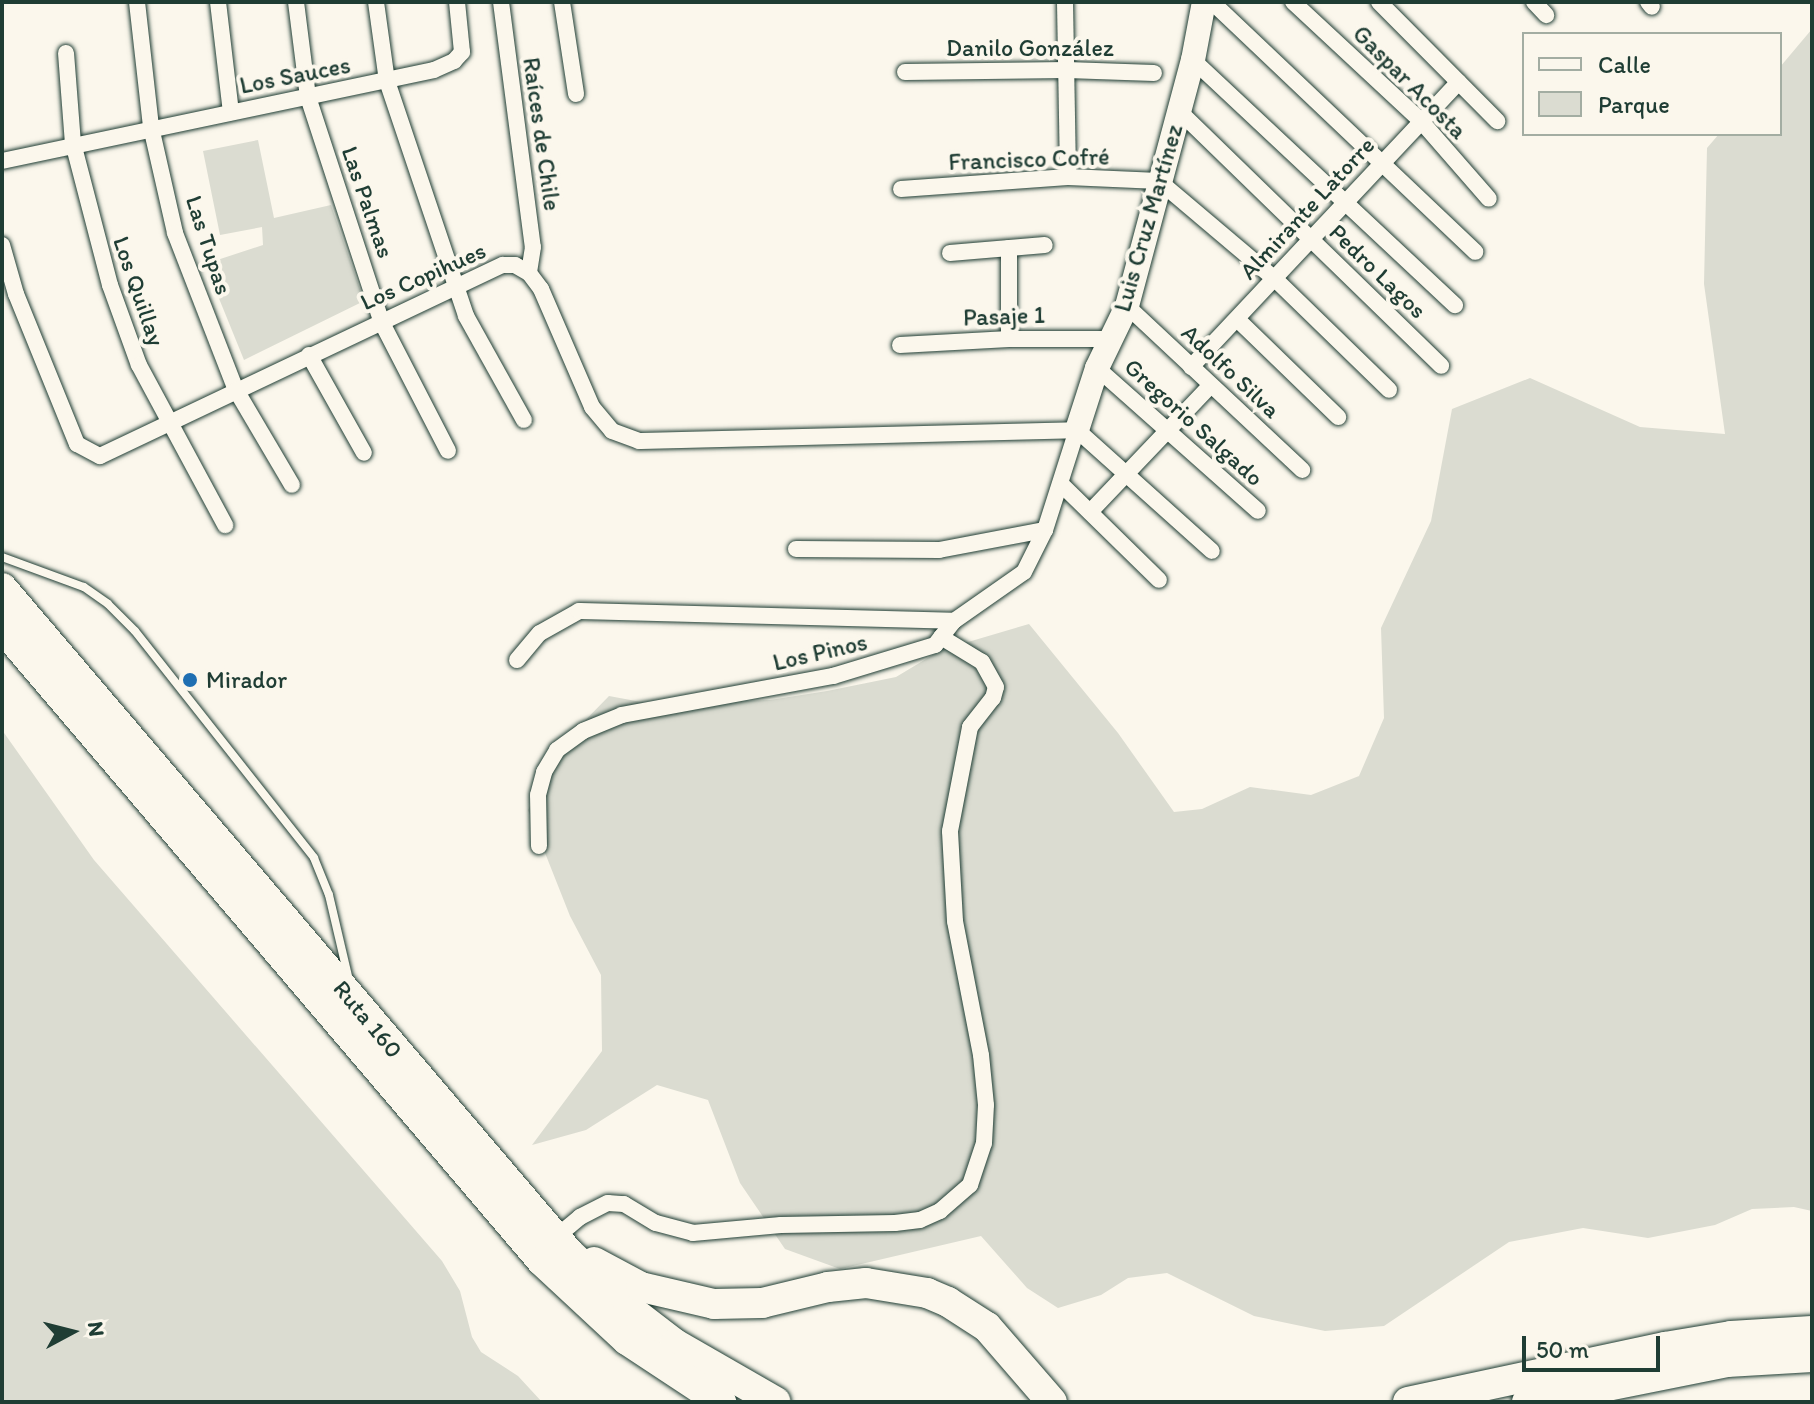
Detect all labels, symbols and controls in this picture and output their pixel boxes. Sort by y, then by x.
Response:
street label: Gaspar Acosta [1347,19,1473,145]
legend [1522,32,1782,136]
street label: Danilo González [946,34,1114,62]
street label: Los Sauces [237,50,353,100]
text: Calle [1598,50,1651,79]
street label: Raíces de Chile [517,55,567,213]
text: Parque [1598,90,1670,119]
street label: Luis Cruz Martínez [1107,121,1189,315]
street label: Almirante Latorre [1234,131,1380,285]
street label: Francisco Cofré [948,142,1110,176]
street label: Las Palmas [336,143,400,261]
street label: Las Tupas [180,193,238,297]
street label: Pedro Lagos [1323,218,1433,324]
street label: Los Quillay [107,232,171,350]
street label: Los Copihues [356,235,490,317]
street label: Pasaje 1 [963,300,1045,332]
street label: Adolfo Silva [1176,318,1286,424]
street label: Gregorio Salgado [1118,352,1270,492]
street label: Los Pinos [770,627,870,677]
place label: Mirador [206,666,287,694]
marker: Mirador [181,671,199,689]
street label: Ruta 160 [327,974,409,1064]
north arrow [32,1292,112,1372]
text: N [82,1320,111,1338]
scale bar [1526,1320,1664,1370]
text: 50 m [1536,1335,1589,1364]

